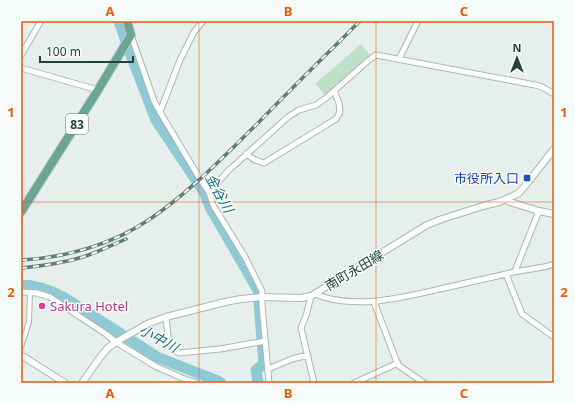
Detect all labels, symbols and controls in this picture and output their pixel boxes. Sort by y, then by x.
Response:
text: A [106,2,115,20]
text: B [284,2,292,20]
text: C [460,2,468,20]
scale bar [40,38,133,64]
north arrow [497,38,537,78]
text: N [513,40,521,55]
text: 100 m [46,43,81,60]
text: 1 [7,103,15,121]
text: 1 [560,103,568,121]
road number: 83 [66,114,88,134]
place label: 市役所入口 [454,169,519,187]
water label: 金谷川 [202,170,239,218]
marker: 市役所入口 [522,173,532,183]
street label: 南町永田線 [322,246,386,294]
text: 2 [7,283,15,301]
text: 2 [560,283,568,301]
place label: Sakura Hotel [50,297,128,315]
marker: Sakura Hotel [37,301,47,311]
water label: 小中川 [136,320,184,357]
text: A [106,384,115,402]
text: B [284,384,292,402]
text: C [460,384,468,402]

